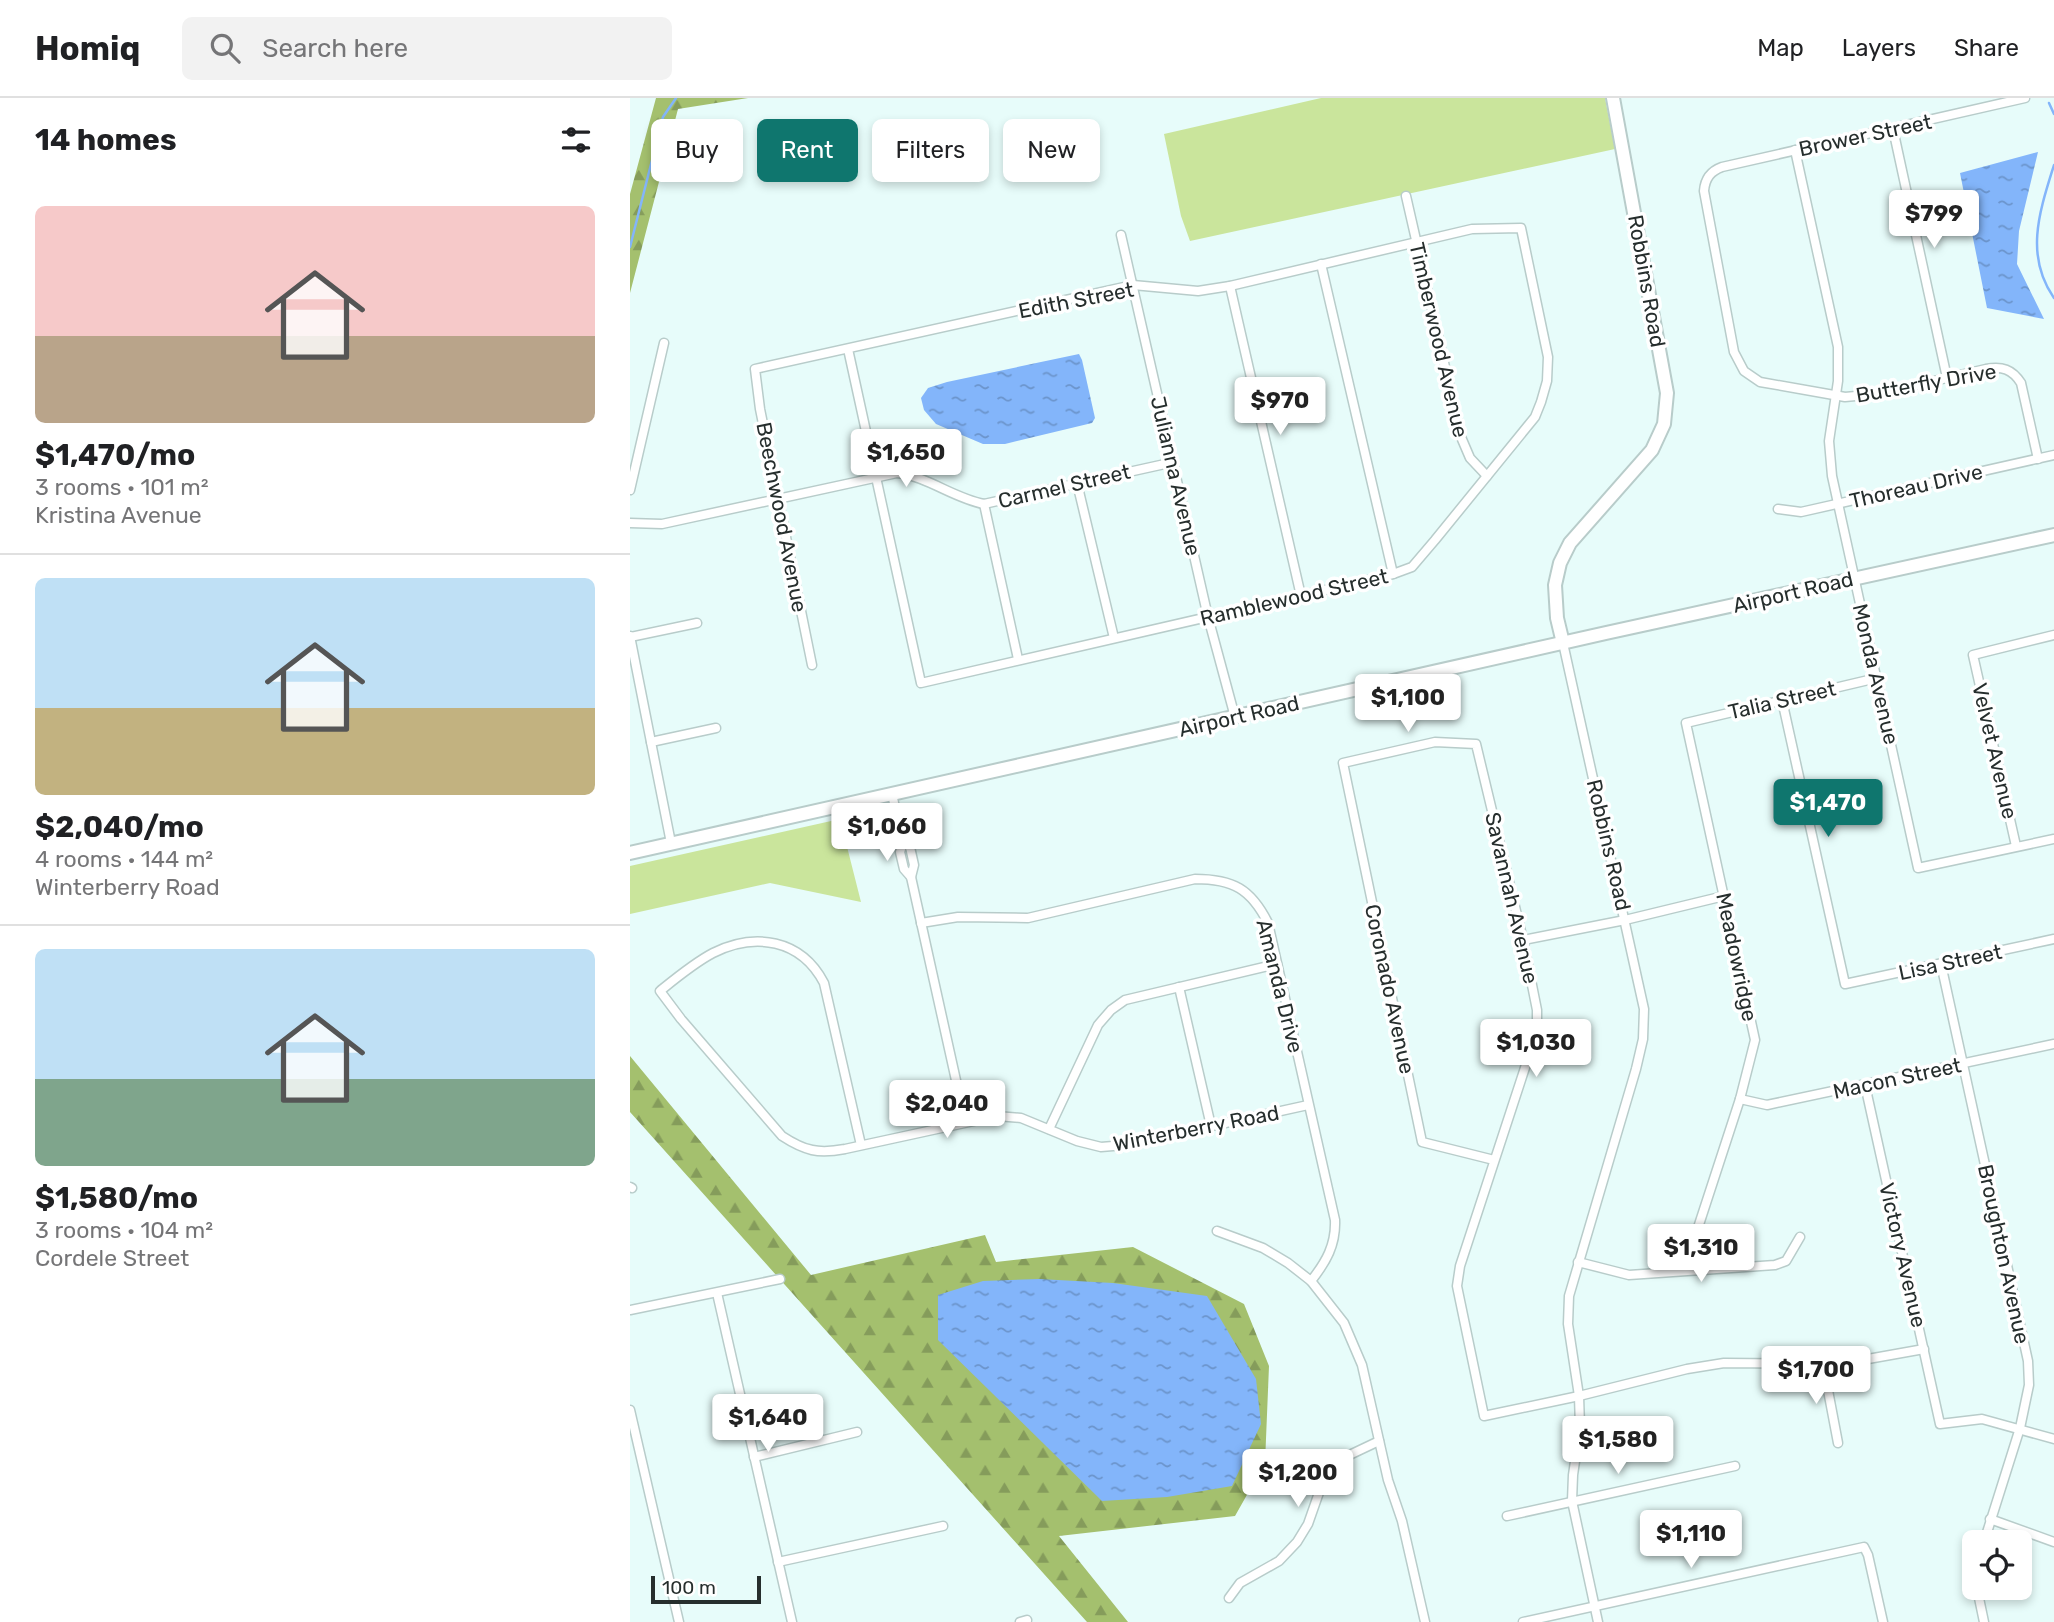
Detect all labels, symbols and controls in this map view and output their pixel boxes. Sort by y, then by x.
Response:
search box [182,17,672,80]
text: Homiq [35,29,140,68]
icon: search [206,29,244,67]
text: Search here [262,33,408,64]
text: Map [1757,34,1804,62]
text: Layers [1842,34,1916,62]
text: Share [1954,34,2019,62]
street label: Brower Street [1796,109,1934,161]
chip: Buy [651,119,743,182]
chip: Rent [757,119,858,182]
chip: Filters [872,119,989,182]
chip: New [1003,119,1100,182]
icon: filters [557,121,595,159]
text: 14 homes [35,122,177,158]
pin: $799 [1893,190,1975,250]
text: $799 [1905,199,1963,227]
street label: Robbins Road [1623,213,1671,349]
street label: Timberwood Avenue [1404,240,1474,440]
icon: home [252,252,378,378]
street label: Edith Street [1016,277,1136,323]
street label: Butterfly Drive [1854,358,1998,408]
pin: $970 [1239,378,1321,437]
text: $970 [1251,386,1309,414]
street label: Julianna Avenue [1146,394,1206,558]
street label: Beechwood Avenue [751,420,813,614]
pin: $1,650 [849,430,963,489]
text: $1,470/mo [35,437,195,473]
text: $1,650 [867,438,945,466]
street label: Carmel Street [995,459,1133,513]
street label: Thoreau Drive [1847,459,1985,513]
text: 3 rooms · 101 m² [35,473,209,501]
text: Kristina Avenue [35,501,202,529]
street label: Ramblewood Street [1198,563,1390,631]
street label: Airport Road [1730,566,1856,618]
street label: Monda Avenue [1848,601,1904,747]
icon: home [252,624,378,750]
pin: $1,100 [1351,674,1465,734]
street label: Talia Street [1726,676,1838,724]
street label: Velvet Avenue [1967,681,2023,821]
text: $1,100 [1371,683,1445,711]
street label: Airport Road [1176,690,1302,742]
street label: Robbins Road [1582,777,1636,913]
pin: $1,470 [1771,780,1885,839]
text: $1,470 [1790,788,1867,816]
pin: $1,060 [830,804,944,863]
text: $2,040/mo [35,809,204,845]
street label: Savannah Avenue [1480,810,1544,986]
text: $1,060 [847,812,927,840]
text: 4 rooms · 144 m² [35,845,213,873]
text: Winterberry Road [35,873,220,901]
street label: Meadowridge [1711,890,1763,1024]
street label: Coronado Avenue [1360,902,1420,1076]
street label: Amanda Drive [1251,917,1309,1055]
street label: Lisa Street [1896,939,2004,985]
icon: home [252,995,378,1121]
pin: $1,030 [1479,1020,1593,1079]
text: $1,030 [1496,1028,1576,1056]
street label: Macon Street [1831,1052,1963,1104]
pin: $2,040 [890,1080,1004,1140]
text: $2,040 [905,1089,989,1117]
street label: Winterberry Road [1111,1100,1281,1156]
street label: Broughton Avenue [1973,1162,2035,1346]
text: $1,580/mo [35,1180,198,1216]
street label: Victory Avenue [1874,1180,1932,1330]
text: 3 rooms · 104 m² [35,1216,213,1244]
pin: $1,310 [1644,1224,1758,1284]
text: $1,310 [1663,1233,1739,1261]
text: Cordele Street [35,1244,189,1272]
pin: $1,700 [1759,1346,1873,1406]
text: $1,700 [1778,1355,1854,1383]
pin: $1,640 [711,1394,825,1454]
text: $1,640 [728,1403,808,1431]
pin: $1,580 [1561,1416,1675,1476]
text: $1,580 [1578,1425,1658,1453]
pin: $1,200 [1241,1450,1355,1509]
text: $1,200 [1258,1458,1338,1486]
pin: $1,110 [1634,1510,1748,1570]
text: $1,110 [1656,1519,1726,1547]
map controls [1962,1530,2032,1600]
button: locate [1962,1530,2032,1600]
scale bar [651,1573,761,1605]
text: 100 m [662,1576,716,1599]

